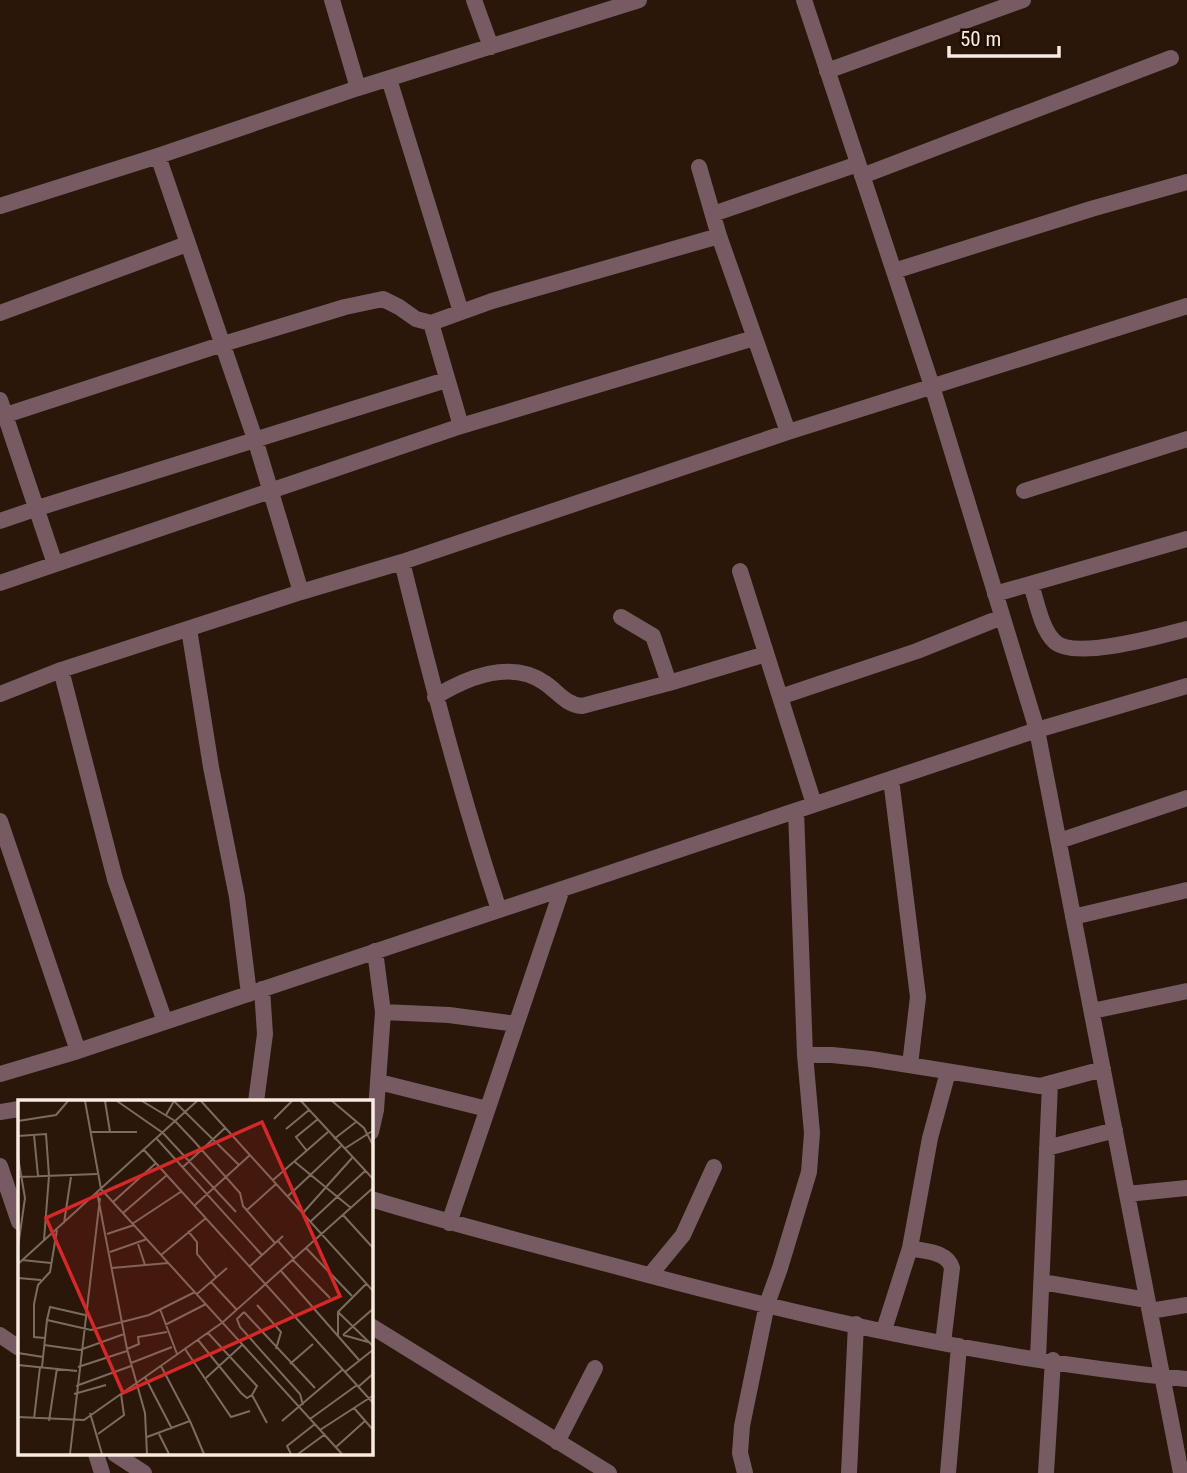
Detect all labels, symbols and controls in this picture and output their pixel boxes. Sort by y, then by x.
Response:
scale bar [949,14,1059,58]
text: 50 m [960,27,1001,51]
inset map [18,1100,373,1456]

